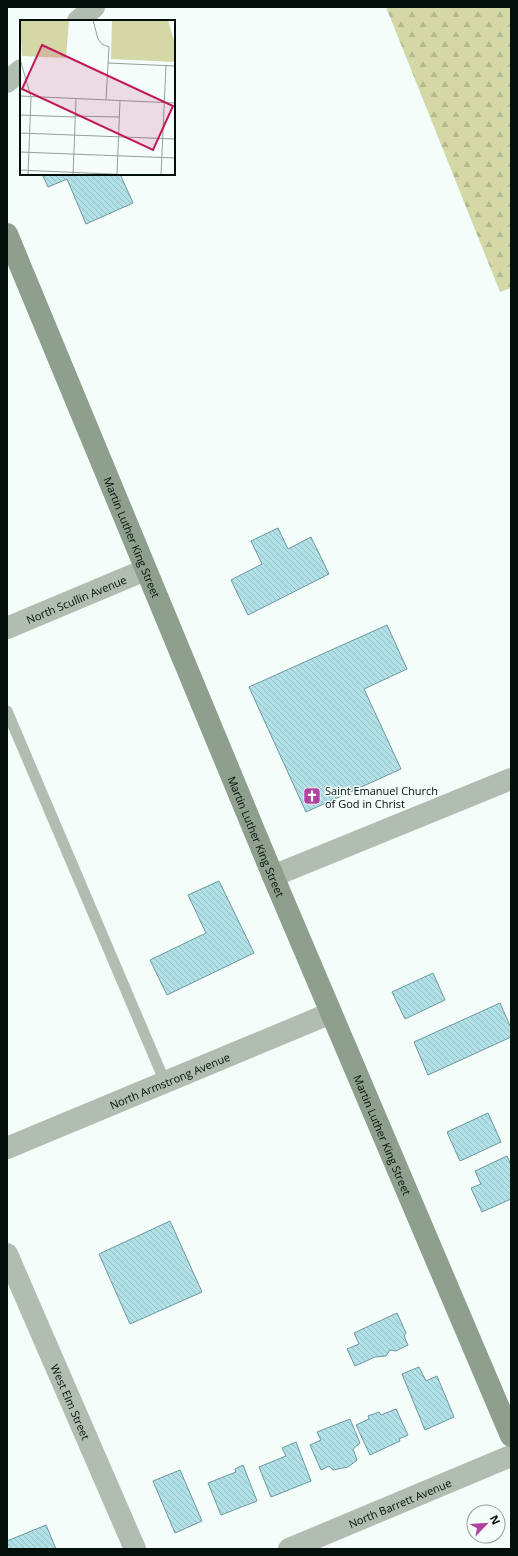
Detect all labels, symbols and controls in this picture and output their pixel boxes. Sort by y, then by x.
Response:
inset map [20,20,175,175]
street label: Martin Luther King Street [101,474,164,600]
street label: North Scullin Avenue [24,571,129,627]
street label: Martin Luther King Street [225,774,288,899]
place label: Saint Emanuel Church of God in Christ [325,783,438,811]
church icon: Saint Emanuel Church of God in Christ [302,786,322,806]
street label: North Armstrong Avenue [107,1049,232,1112]
street label: Martin Luther King Street [351,1072,415,1197]
street label: West Elm Street [48,1362,94,1442]
street label: North Barrett Avenue [346,1474,454,1531]
north arrow [466,1504,506,1544]
text: N [487,1512,504,1527]

